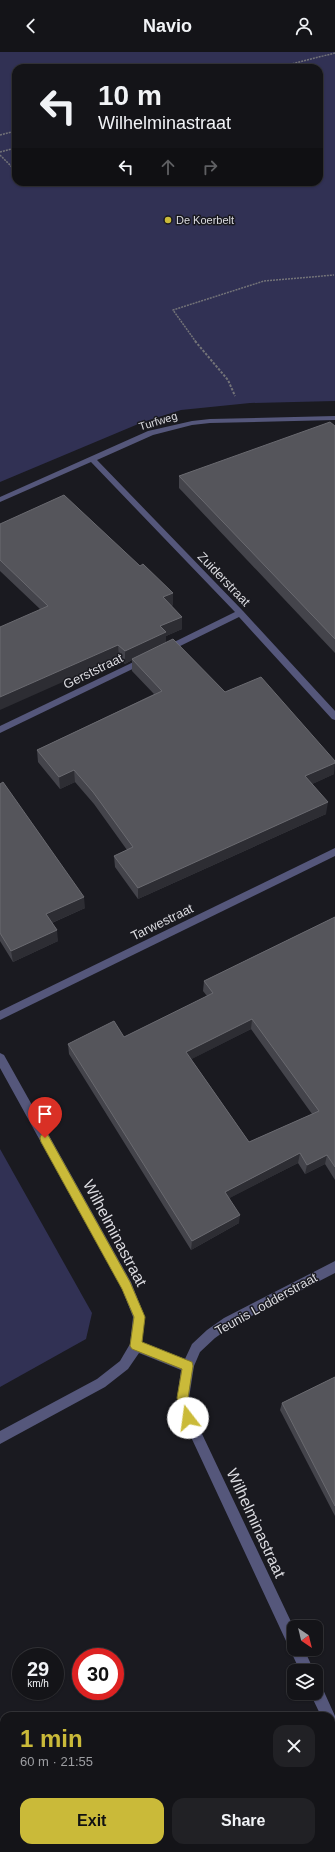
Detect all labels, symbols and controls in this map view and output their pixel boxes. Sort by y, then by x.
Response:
icon: back [20,15,42,37]
icon: person [293,15,315,37]
text: Navio [143,16,192,36]
icon: left [32,80,84,132]
text: 10 m [98,80,162,111]
text: Wilhelminastraat [98,113,231,133]
icon: left [115,156,137,178]
icon: ahead [157,156,179,178]
icon: right [199,156,221,178]
place label: De Koerbelt [176,214,234,226]
marker: De Koerbelt [163,215,173,225]
street label: Turfweg [137,410,179,432]
street label: Zuiderstraat [195,549,254,609]
street label: Gerststraat [61,650,126,692]
street label: Tarwestraat [129,900,196,943]
pin [28,1097,62,1138]
icon: arrive [34,1103,56,1125]
street label: Wilhelminastraat [80,1177,151,1290]
street label: Teunis Lodderstraat [212,1270,320,1338]
position arrow [167,1397,209,1439]
street label: Wilhelminastraat [223,1466,289,1581]
north arrow [287,1620,323,1656]
map controls [287,1620,323,1700]
speed limit sign: 30 [72,1648,124,1700]
text: 29 [27,1658,49,1680]
button: layers [287,1664,323,1700]
text: km/h [27,1678,49,1689]
text: 1 min [20,1725,83,1752]
button: close [273,1725,315,1767]
text: 60 m · 21:55 [20,1754,93,1769]
button: Exit [20,1798,164,1844]
button: Share [172,1798,315,1844]

